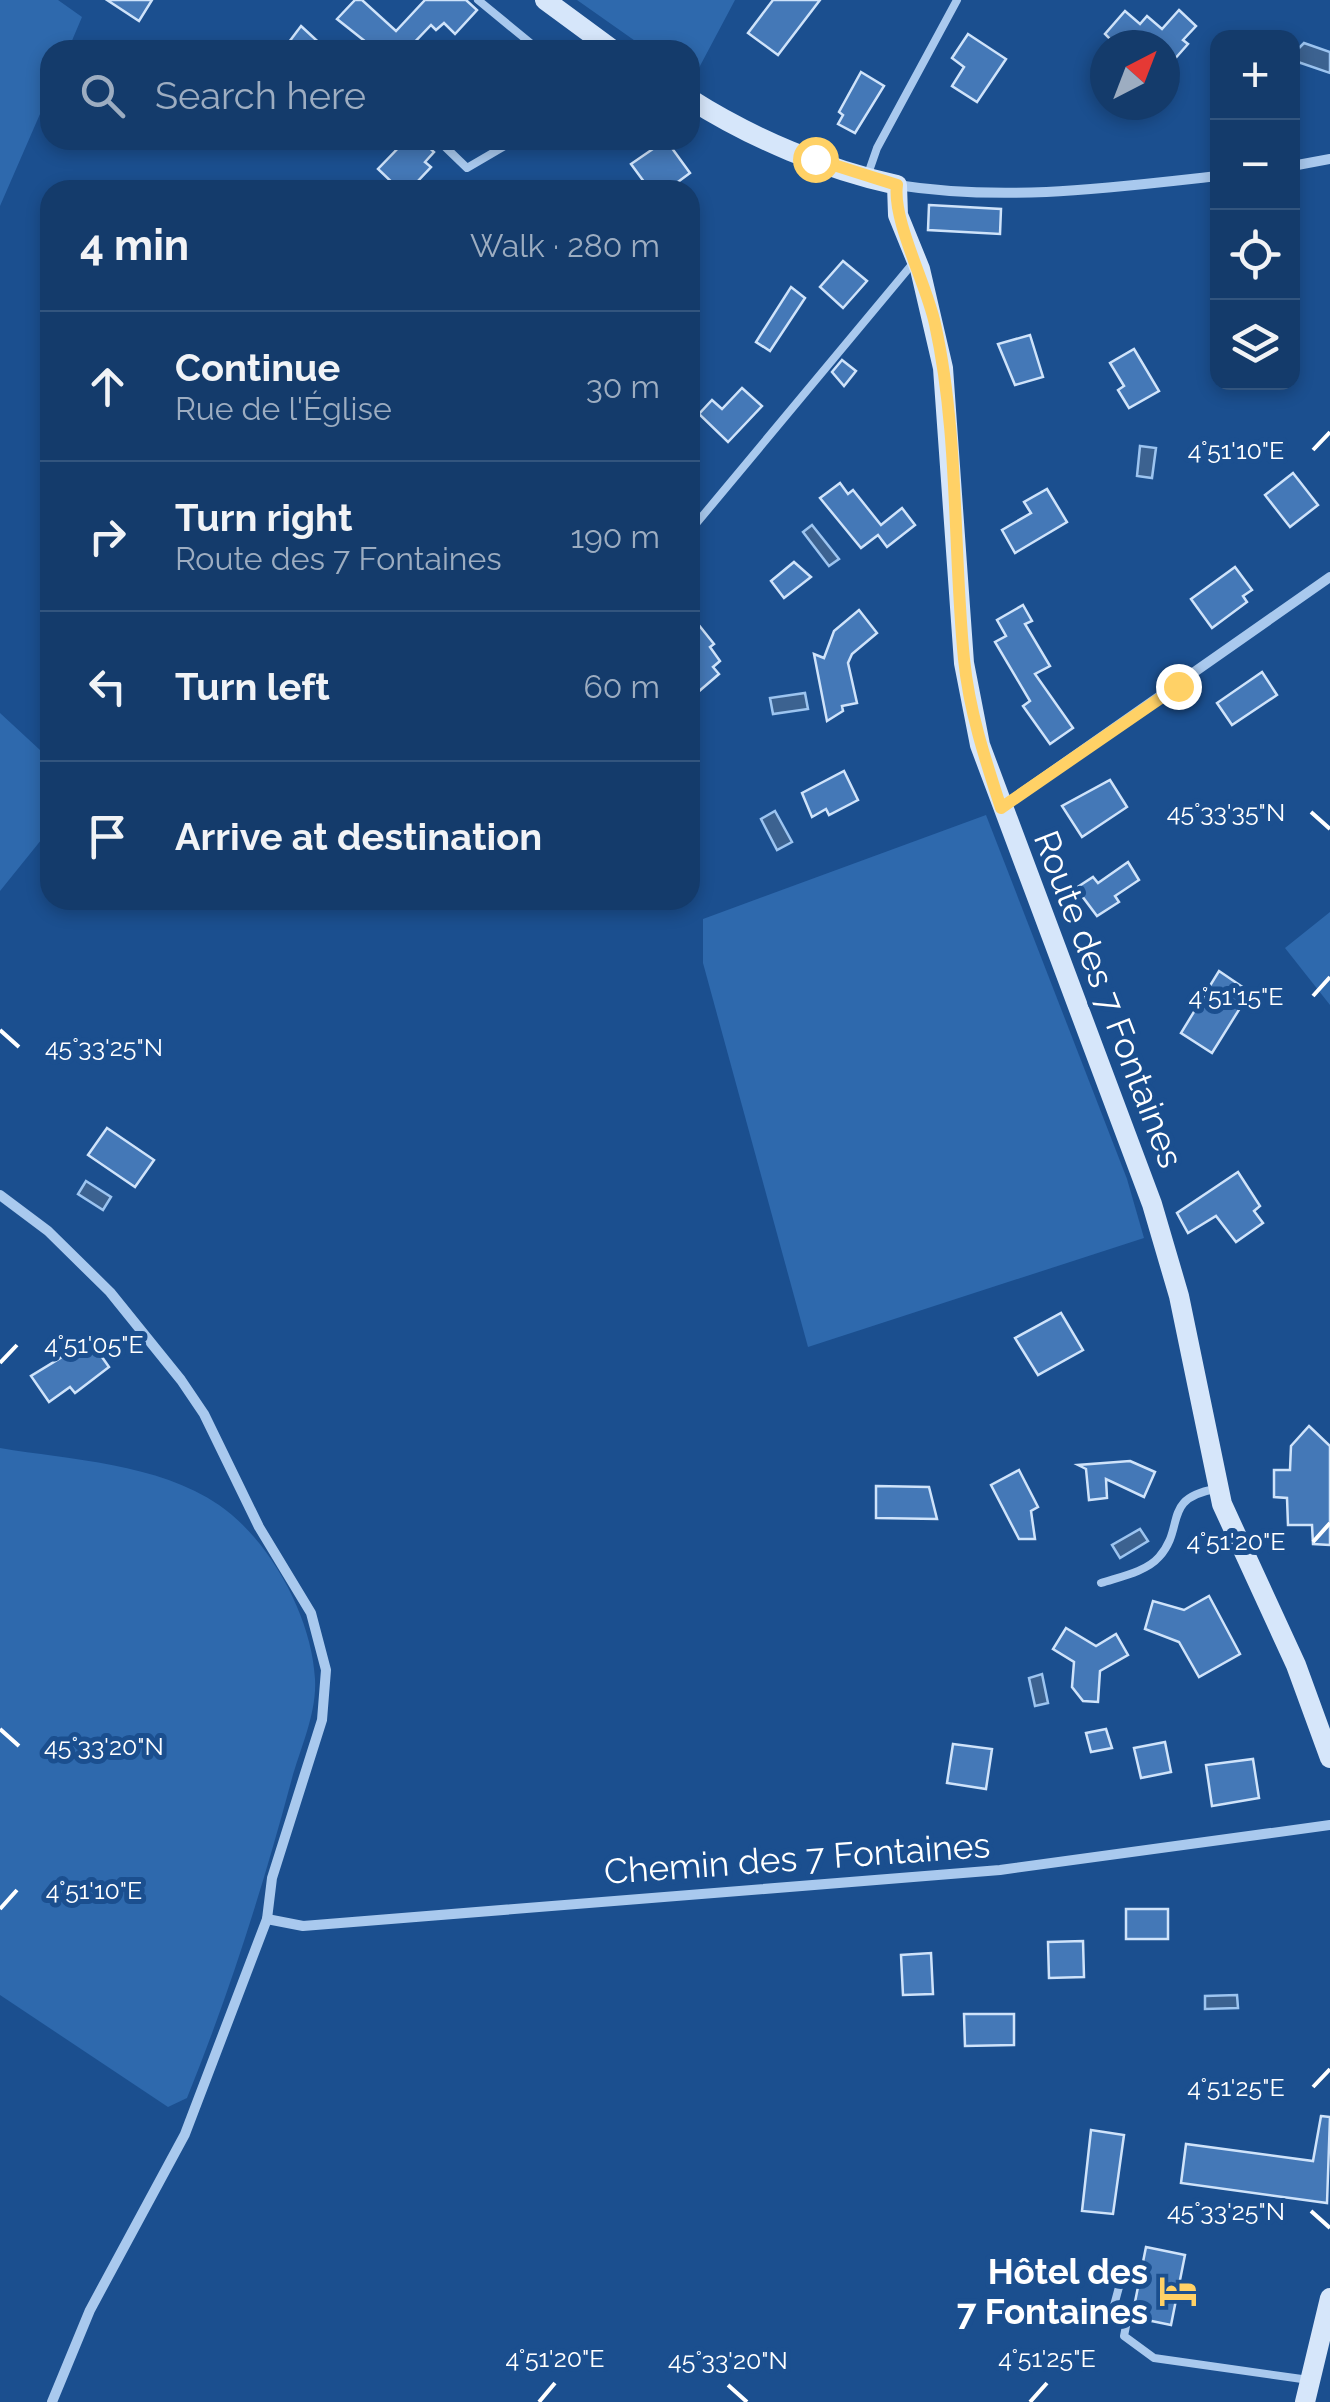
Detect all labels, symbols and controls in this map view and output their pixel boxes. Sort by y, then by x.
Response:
north arrow [1090,30,1180,120]
map controls [1210,30,1300,390]
button: + [1210,30,1300,120]
search box [40,40,700,150]
icon: search [75,68,130,123]
text: Search here [155,73,366,118]
button: − [1210,120,1300,210]
route start [793,137,839,183]
button: locate [1210,210,1300,300]
text: 4 min [80,221,189,270]
text: Walk · 280 m [470,227,660,264]
button: layers [1210,300,1300,390]
text: Continue [175,345,340,390]
icon: ahead [80,359,135,414]
text: 30 m [586,368,660,405]
text: Rue de l'Église [175,390,392,427]
text: 4°51'10"E [1188,435,1284,465]
text: Turn right [175,495,352,540]
icon: right [80,509,135,564]
text: 190 m [570,518,660,555]
text: Route des 7 Fontaines [175,540,502,577]
icon: left [80,659,135,714]
text: Turn left [175,664,330,709]
route end [1156,664,1202,710]
text: 60 m [584,668,660,705]
text: 45°33'35"N [1167,797,1285,827]
icon: arrive [80,809,135,864]
text: Arrive at destination [175,814,542,859]
street label: Route des 7 Fontaines [1026,825,1192,1173]
text: 4°51'15"E [1188,981,1284,1011]
text: 45°33'25"N [45,1032,163,1062]
text: 4°51'05"E [44,1329,144,1359]
text: 4°51'20"E [1186,1526,1286,1556]
text: 45°33'20"N [44,1731,164,1761]
street label: Chemin des 7 Fontaines [603,1824,991,1892]
text: 4°51'10"E [46,1875,142,1905]
text: 4°51'25"E [1187,2072,1285,2102]
text: 45°33'25"N [1167,2196,1285,2226]
place label: Hôtel des 7 Fontaines [957,2251,1148,2332]
hotel icon: Hôtel des 7 Fontaines [1157,2270,1199,2312]
text: 4°51'20"E [505,2343,605,2373]
text: 4°51'25"E [998,2343,1096,2373]
text: 45°33'20"N [668,2345,788,2375]

